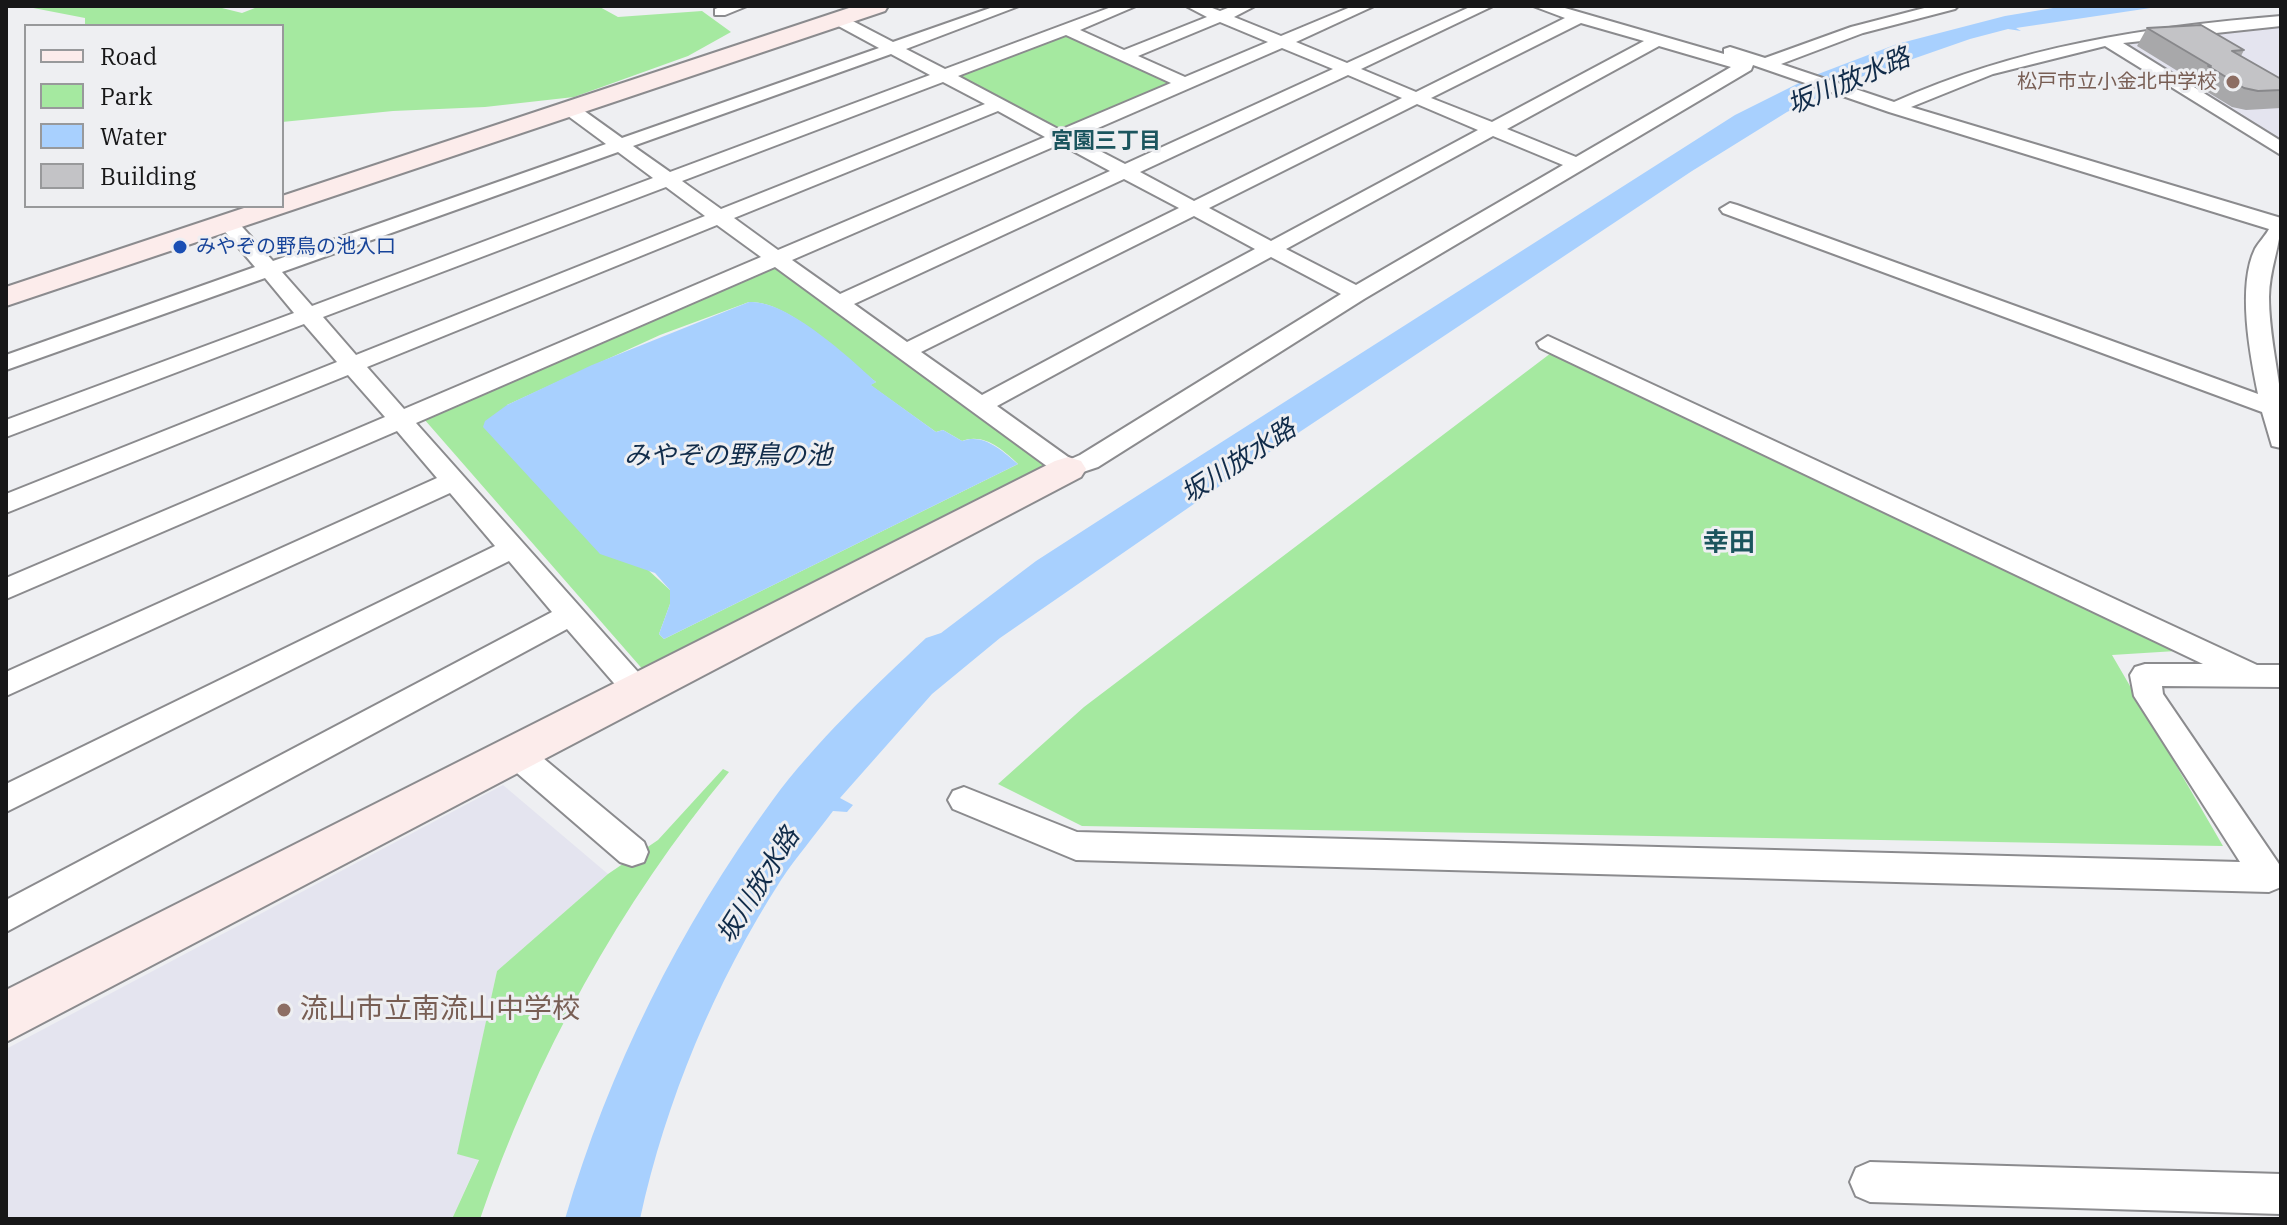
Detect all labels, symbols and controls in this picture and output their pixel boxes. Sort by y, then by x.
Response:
legend [24,24,284,208]
text: Road [100,40,157,72]
water label: 坂川放水路 [1783,42,1915,122]
place label: 松戸市立小金北中学校 [2017,70,2217,94]
marker: 松戸市立小金北中学校 [2224,73,2242,91]
text: Park [100,80,152,112]
text: Water [100,120,167,152]
district label: 宮園三丁目 [1051,129,1161,155]
text: Building [100,160,196,192]
place label: みやぞの野鳥の池入口 [196,235,396,259]
marker: みやぞの野鳥の池入口 [171,238,189,256]
water label: 坂川放水路 [1176,414,1302,510]
water label: みやぞの野鳥の池 [624,440,832,472]
district label: 幸田 [1703,527,1755,559]
water label: 坂川放水路 [711,823,807,949]
place label: 流山市立南流山中学校 [300,993,580,1027]
marker: 流山市立南流山中学校 [275,1001,293,1019]

